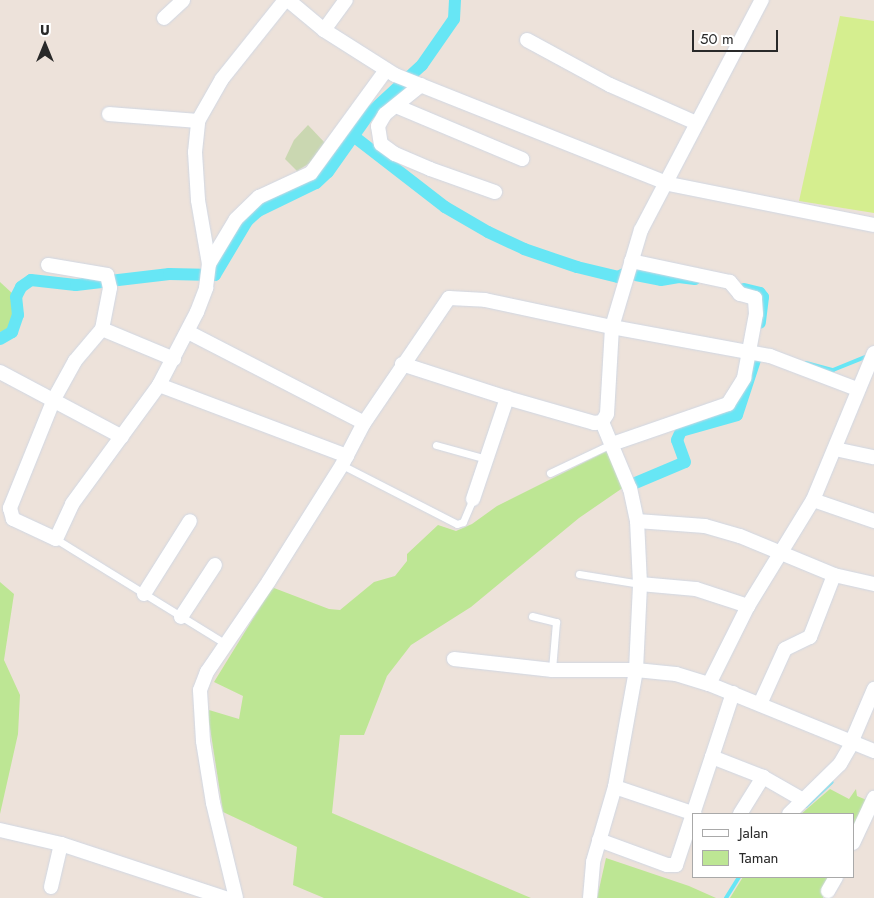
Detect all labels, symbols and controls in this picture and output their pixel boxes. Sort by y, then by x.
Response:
north arrow [20,20,70,70]
text: U [40,20,50,40]
scale bar [694,20,780,52]
text: 50 m [700,28,734,50]
legend [692,813,854,878]
text: Jalan [739,822,768,844]
text: Taman [739,847,778,869]

